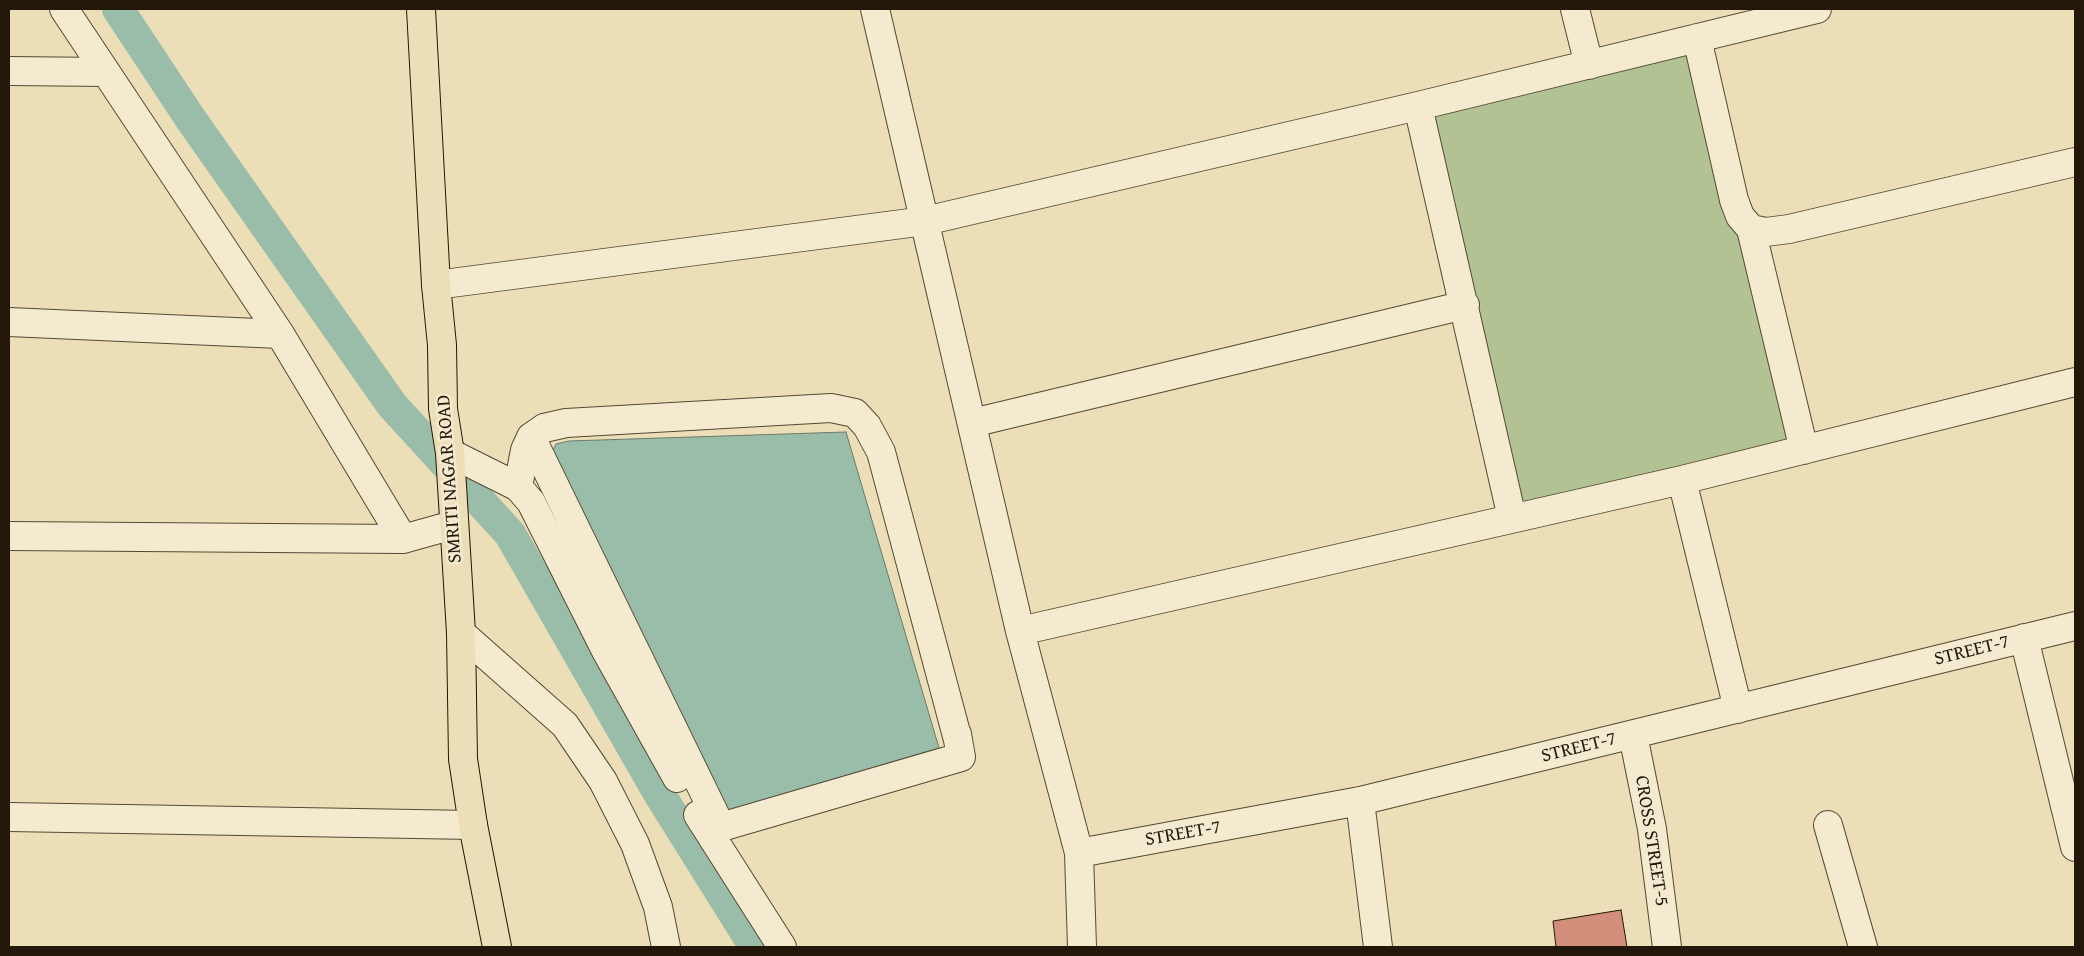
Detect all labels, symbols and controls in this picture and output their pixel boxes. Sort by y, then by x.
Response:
street label: SMRITI NAGAR ROAD [433,394,467,564]
street label: STREET-7 [1932,631,2012,671]
street label: STREET-7 [1539,728,1619,768]
street label: CROSS STREET-5 [1629,774,1673,908]
street label: STREET-7 [1143,816,1223,852]

